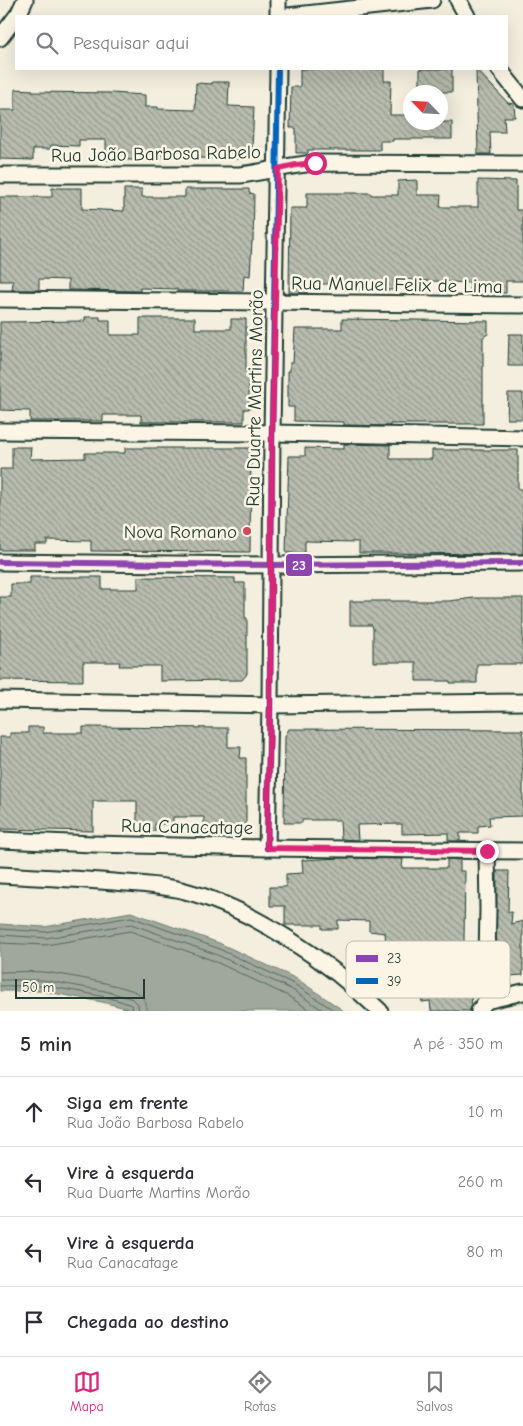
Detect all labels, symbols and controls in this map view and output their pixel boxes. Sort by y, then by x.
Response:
search box [15,15,508,70]
icon: search [33,29,61,57]
text: Pesquisar aqui [73,32,189,54]
north arrow [403,85,448,130]
street label: Rua João Barbosa Rabelo [51,141,261,167]
route start [304,152,327,175]
street label: Rua Manuel Felix de Lima [291,272,503,298]
street label: Rua Duarte Martins Morão [242,289,268,507]
place label: Nova Romano [124,521,237,543]
marker: Nova Romano [241,525,253,537]
line badge: 23 [285,553,313,577]
text: 23 [292,557,306,574]
street label: Rua Canacatage [121,815,253,839]
route end [476,840,499,863]
legend [346,941,510,998]
text: 23 [387,950,401,967]
text: 39 [387,973,402,990]
scale bar [15,976,145,999]
text: 50 m [22,979,54,996]
text: 5 min [20,1032,72,1056]
text: A pé · 350 m [413,1035,503,1053]
text: Siga em frente [67,1092,188,1114]
icon: ahead [20,1098,48,1126]
text: 10 m [468,1103,503,1121]
text: Rua João Barbosa Rabelo [67,1114,244,1132]
text: Vire à esquerda [67,1162,194,1184]
icon: left [20,1168,48,1196]
text: 260 m [458,1173,503,1191]
text: Rua Duarte Martins Morão [67,1184,250,1202]
text: Vire à esquerda [67,1232,194,1254]
icon: left [20,1238,48,1266]
text: 80 m [466,1243,503,1261]
text: Rua Canacatage [67,1254,178,1272]
icon: arrive [20,1308,48,1336]
text: Chegada ao destino [67,1311,229,1333]
tab: Mapa [70,1368,104,1415]
tab: Rotas [244,1368,276,1415]
tab: Salvos [416,1368,453,1415]

